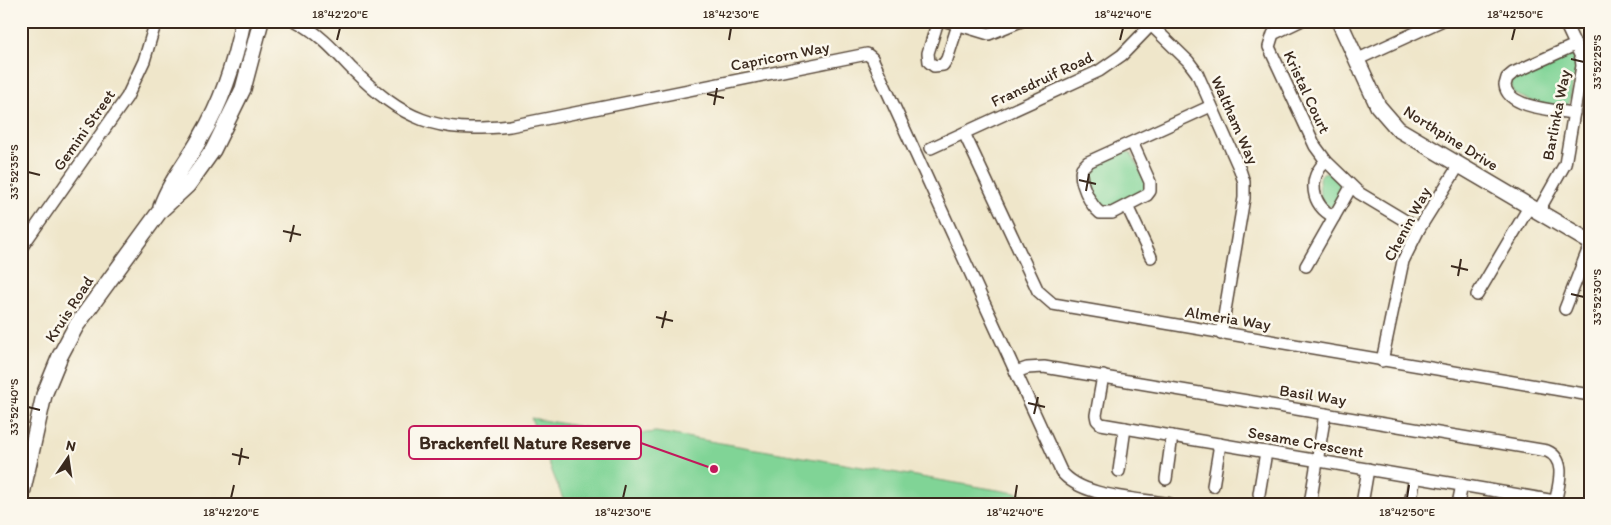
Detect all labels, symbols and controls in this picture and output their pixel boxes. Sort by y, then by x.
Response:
text: 18°42'20"E [312,7,368,21]
text: 18°42'30"E [703,7,760,21]
text: 18°42'40"E [1094,7,1152,21]
text: 18°42'50"E [1487,7,1543,21]
text: 33°52'25"S [1590,34,1604,90]
street label: Capricorn Way [729,37,831,75]
street label: Fransdruif Road [988,47,1096,111]
street label: Kristal Court [1280,48,1334,136]
street label: Barlinka Way [1538,68,1574,162]
street label: Waltham Way [1207,73,1263,168]
street label: Gemini Street [49,86,119,174]
street label: Northpine Drive [1400,101,1502,175]
text: 33°52'35"S [7,144,21,200]
street label: Chenin Way [1380,183,1435,264]
text: 33°52'30"S [1590,268,1604,325]
street label: Kruis Road [41,272,98,346]
street label: Almeria Way [1184,302,1273,334]
text: 33°52'40"S [7,378,21,436]
street label: Basil Way [1278,380,1348,410]
street label: Sesame Crescent [1247,422,1365,462]
callout: Brackenfell Nature Reserve [409,426,641,459]
north arrow [42,432,92,482]
text: Brackenfell Nature Reserve [419,432,631,454]
text: N [64,436,77,455]
text: 18°42'20"E [203,505,259,519]
text: 18°42'30"E [595,505,652,519]
text: 18°42'40"E [986,505,1044,519]
text: 18°42'50"E [1379,505,1435,519]

